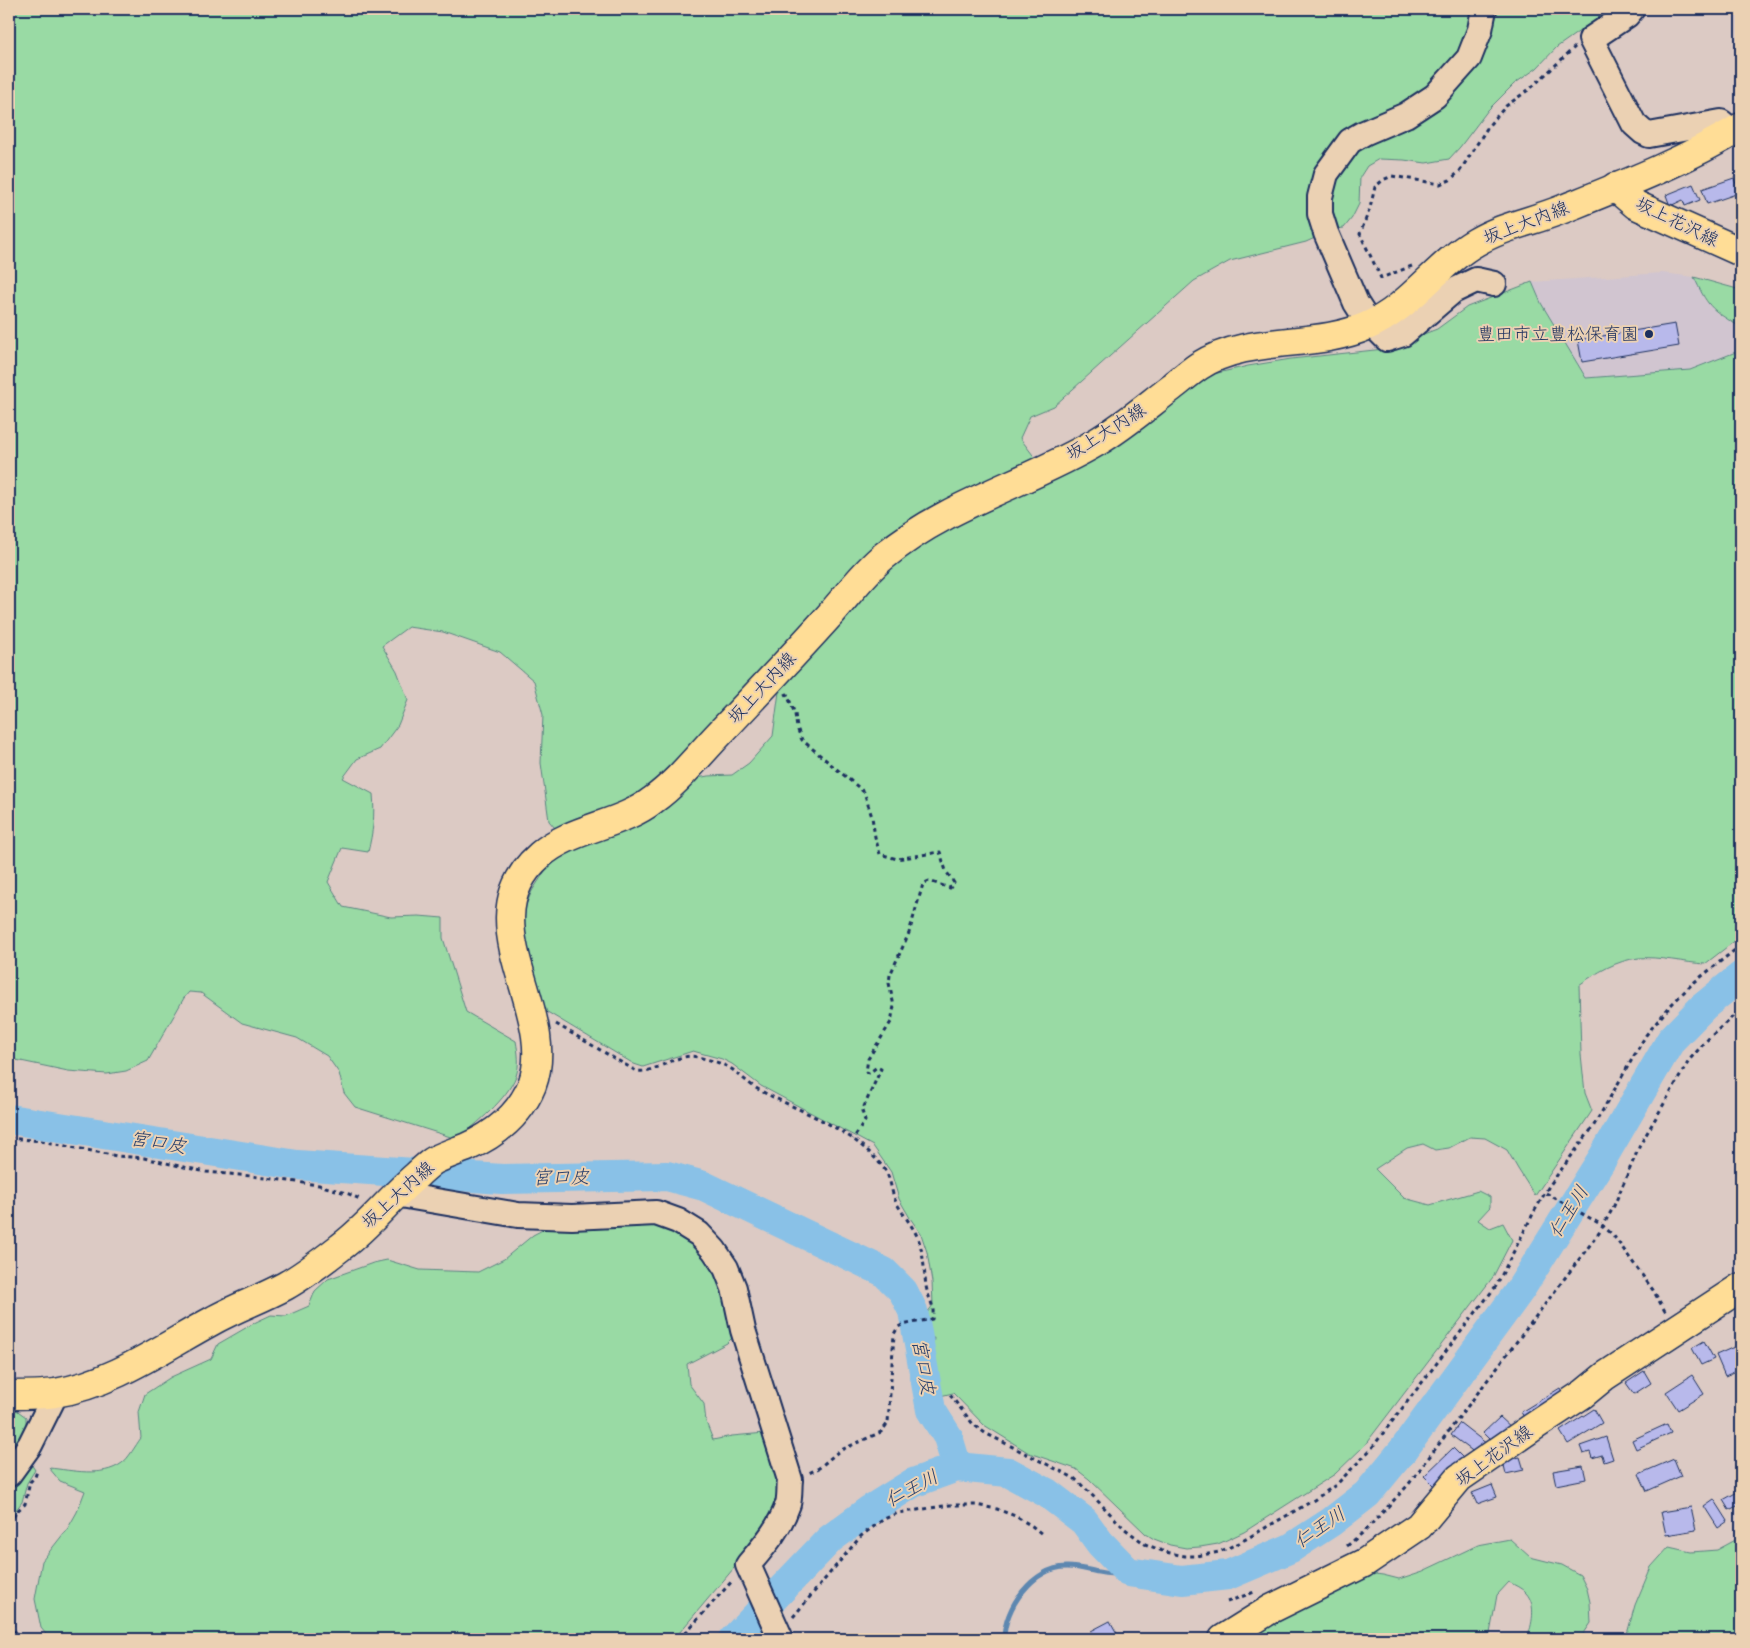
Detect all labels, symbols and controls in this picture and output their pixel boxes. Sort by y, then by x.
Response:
street label: 坂上花沢線 [1631,191,1723,253]
street label: 坂上大内線 [1480,195,1572,251]
place label: 豊田市立豊松保育園 [1477,322,1639,347]
marker: 豊田市立豊松保育園 [1643,328,1655,340]
street label: 坂上大内線 [1061,398,1151,466]
street label: 坂上大内線 [722,647,802,729]
water label: 宮口皮 [128,1125,189,1161]
street label: 坂上大内線 [356,1156,440,1234]
water label: 宮口皮 [532,1164,591,1192]
water label: 仁王川 [1542,1181,1596,1243]
water label: 宮口皮 [905,1337,941,1398]
street label: 坂上花沢線 [1450,1419,1538,1493]
water label: 仁王川 [880,1464,944,1514]
water label: 仁王川 [1289,1501,1351,1555]

